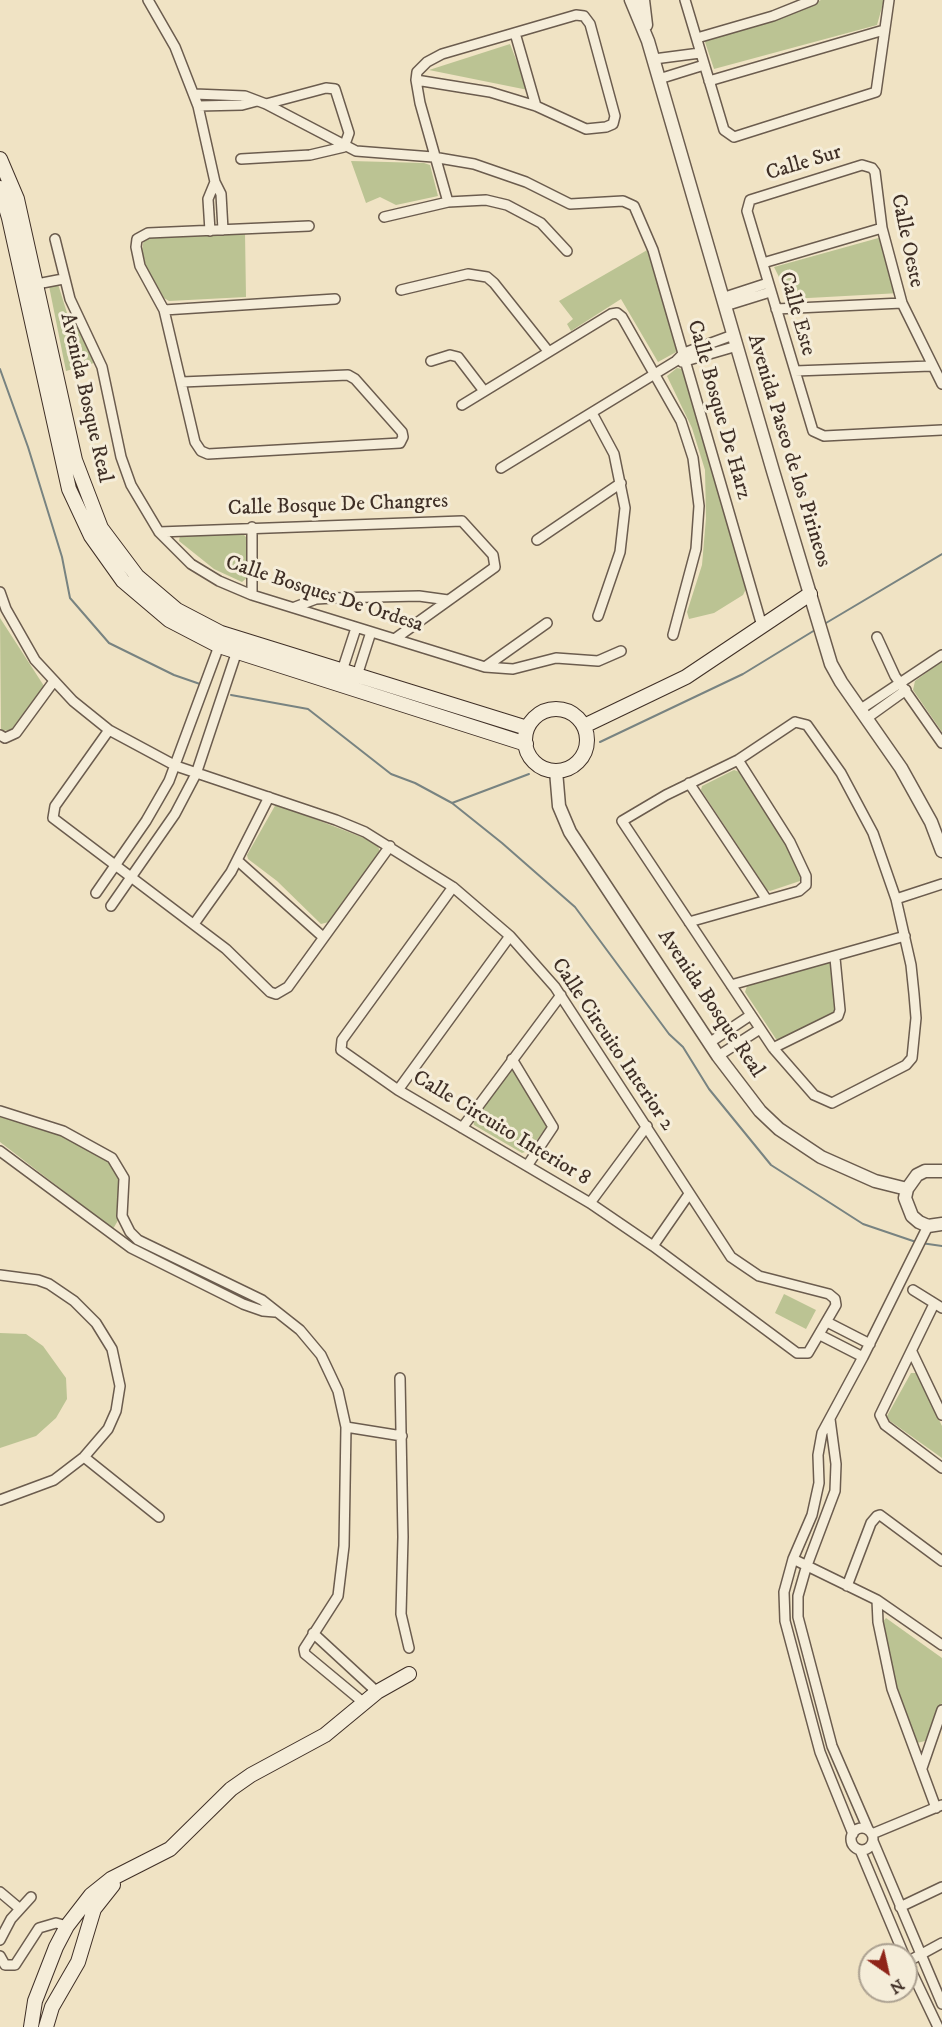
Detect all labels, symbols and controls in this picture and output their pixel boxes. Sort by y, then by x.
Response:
street label: Calle Sur [763,141,845,187]
street label: Calle Oeste [884,192,928,290]
street label: Calle Este [772,269,820,359]
street label: Avenida Bosque Real [53,311,117,485]
street label: Calle Bosque De Harz [680,318,756,502]
street label: Avenida Paseo de los Pirineos [741,332,835,570]
street label: Calle Bosque De Changres [227,490,449,522]
street label: Calle Bosques De Ordesa [222,551,426,639]
street label: Avenida Bosque Real [651,925,769,1083]
street label: Calle Circuito Interior 2 [545,954,679,1136]
street label: Calle Circuito Interior 8 [408,1066,594,1192]
north arrow [858,1943,918,2003]
text: N [886,1974,908,1998]

